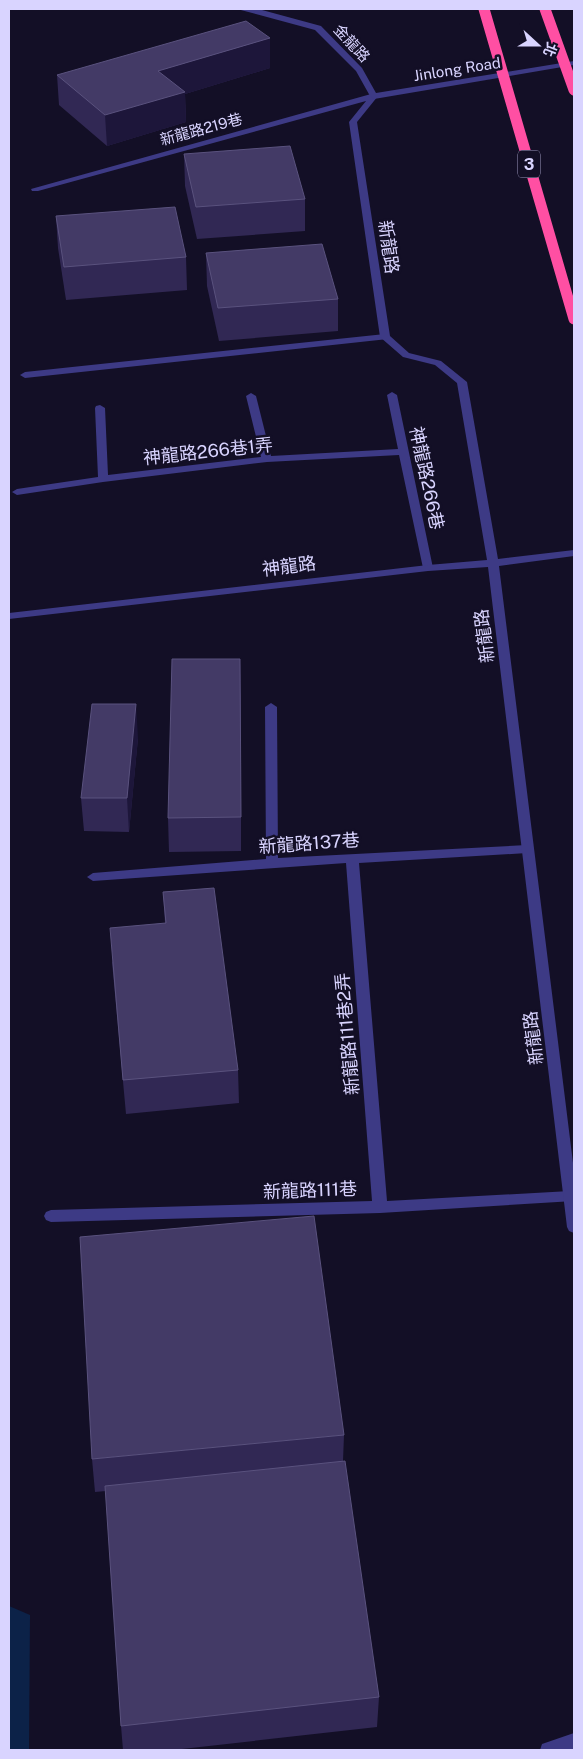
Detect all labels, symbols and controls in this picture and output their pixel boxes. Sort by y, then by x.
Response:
north arrow [513,20,563,70]
street label: 金龍路 [330,21,374,65]
text: 北 [540,40,560,59]
street label: Jinlong Road [412,54,502,84]
street label: 新龍路219巷 [158,110,244,148]
road number: 3 [518,150,540,178]
street label: 新龍路 [375,219,403,275]
street label: 神龍路266巷 [406,424,448,532]
street label: 神龍路266巷1弄 [142,434,274,468]
street label: 神龍路 [261,552,317,580]
street label: 新龍路 [470,608,498,664]
street label: 新龍路137巷 [258,829,360,857]
street label: 新龍路111巷2弄 [331,972,363,1096]
street label: 新龍路 [519,1010,547,1066]
street label: 新龍路111巷 [263,1178,357,1202]

